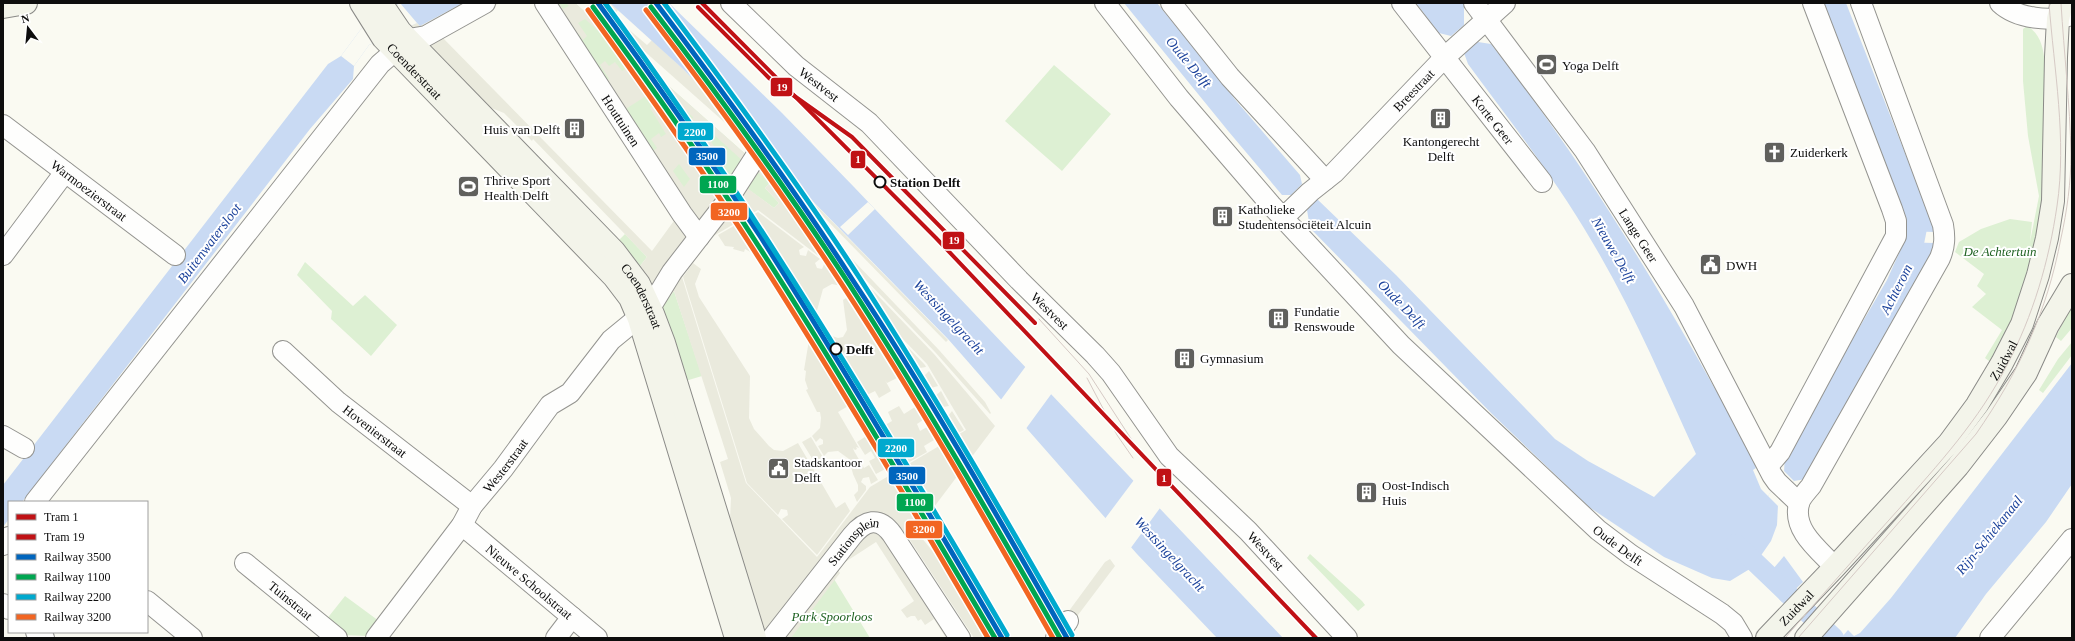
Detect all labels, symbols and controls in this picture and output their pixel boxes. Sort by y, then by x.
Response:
north arrow [8,8,48,48]
text: N [20,12,31,25]
water label: Oude Delft [1163,34,1215,92]
street label: Coenderstraat [384,40,445,103]
sports icon: Yoga Delft [1534,52,1560,78]
place label: Yoga Delft [1562,58,1619,73]
street label: Westvest [796,64,842,105]
street label: Breestraat [1390,66,1438,115]
line badge: 19 [770,77,793,97]
text: 19 [777,81,788,93]
street label: Houttuinen [599,92,643,150]
street label: Korte Geer [1469,92,1517,148]
building icon: Kantongerecht Delft [1428,106,1454,132]
building icon: Huis van Delft [562,116,588,142]
place label: Huis van Delft [483,122,560,137]
line badge: 2200 [677,122,714,141]
text: 2200 [684,126,707,138]
place label: Kantongerecht Delft [1403,134,1480,164]
church icon: Zuiderkerk [1761,139,1787,165]
place label: Zuiderkerk [1790,145,1848,160]
line badge: 3500 [688,147,726,166]
text: 3500 [696,150,719,162]
line badge: 1 [850,150,866,169]
text: 1 [855,153,861,165]
street label: Warmoezierstraat [48,157,130,224]
place label: Thrive Sport Health Delft [484,173,550,203]
sports icon: Thrive Sport Health Delft [456,174,482,200]
line badge: 1100 [699,175,737,194]
marker: Station Delft [873,175,887,189]
place label: Station Delft [890,175,961,190]
text: 1100 [707,178,729,190]
water label: Buitenwatersloot [175,200,245,286]
line badge: 3200 [710,202,748,221]
place label: Katholieke Studentensociëteit Alcuin [1238,202,1372,232]
building icon: Katholieke Studentensociëteit Alcuin [1209,203,1235,229]
text: 3200 [718,206,741,218]
street label: Lange Geer [1616,206,1662,266]
water label: Nieuwe Delft [1588,214,1639,287]
line badge: 19 [942,231,965,250]
text: 19 [949,234,960,246]
park label: De Achtertuin [1962,244,2037,259]
public building icon: DWH [1698,252,1724,278]
place label: DWH [1726,258,1757,273]
street label: Coenderstraat [618,260,665,331]
water label: Achterom [1877,262,1915,318]
water label: Westsingelgracht [910,277,988,358]
water label: Oude Delft [1375,277,1429,333]
street label: Westvest [1028,289,1072,333]
place label: Fundatie Renswoude [1294,304,1355,334]
building icon: Fundatie Renswoude [1266,305,1292,331]
street label: Zuidwal [1987,337,2021,383]
marker: Delft [829,342,843,356]
place label: Delft [846,342,874,357]
building icon: Gymnasium [1172,345,1198,371]
place label: Gymnasium [1200,351,1264,366]
street label: Hovenierstraat [340,402,410,461]
street label: Westerstraat [480,435,531,495]
line badge: 2200 [877,438,915,458]
text: 2200 [885,442,908,454]
place label: Stadskantoor Delft [794,455,863,485]
public building icon: Stadskantoor Delft [766,456,792,482]
line badge: 3500 [888,466,926,485]
line badge: 1 [1156,468,1172,487]
text: 3500 [896,470,919,482]
text: 1 [1161,472,1167,484]
place label: Oost-Indisch Huis [1382,478,1450,508]
building icon: Oost-Indisch Huis [1354,479,1380,505]
line badge: 1100 [896,493,934,512]
water label: Rijn-Schiekanaal [1953,493,2026,578]
text: 1100 [904,496,926,508]
legend [8,501,148,633]
text: Tram 1 [44,510,79,524]
water label: Westsingelgracht [1131,514,1209,595]
street label: Stationsplein [825,515,881,569]
line badge: 3200 [905,520,943,539]
street label: Oude Delft [1590,522,1646,569]
text: 3200 [913,523,936,535]
street label: Westvest [1244,529,1287,573]
text: Tram 19 [44,530,85,544]
street label: Nieuwe Schoolstraat [483,541,576,623]
text: Railway 3500 [44,550,111,564]
text: Railway 1100 [44,570,111,584]
street label: Tuinstraat [265,578,316,623]
street label: Zuidwal [1776,587,1817,629]
text: Railway 2200 [44,590,111,604]
park label: Park Spoorloos [790,609,873,624]
text: Railway 3200 [44,610,111,624]

